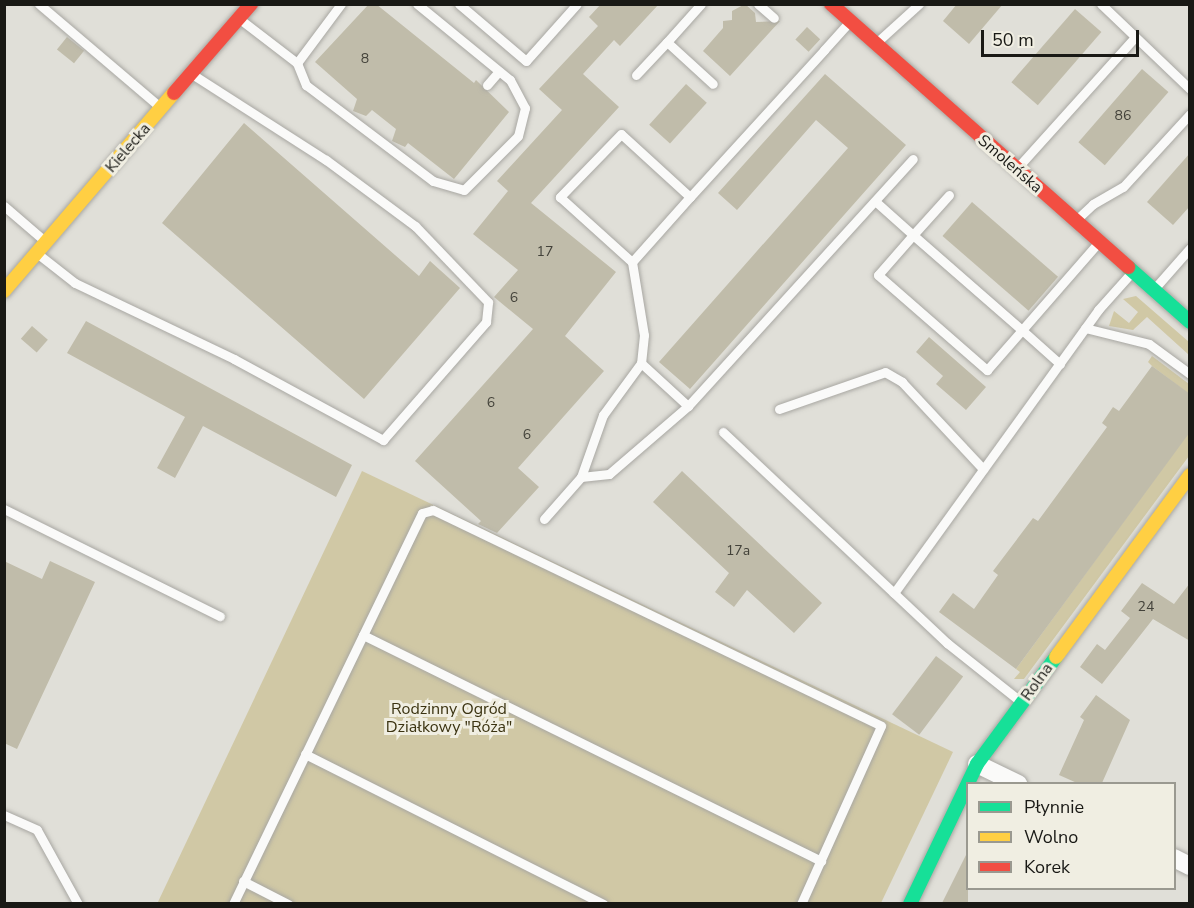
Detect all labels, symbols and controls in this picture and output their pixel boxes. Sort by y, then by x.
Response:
scale bar [984,18,1142,56]
text: 50 m [992,28,1034,52]
house number: 8 [361,51,369,67]
house number: 86 [1115,108,1131,124]
street label: Kielecka [101,119,155,177]
street label: Smoleńska [974,131,1046,197]
house number: 17 [537,244,553,260]
house number: 6 [510,290,518,306]
house number: 6 [487,395,495,411]
house number: 6 [523,427,531,443]
house number: 17a [726,543,750,559]
house number: 24 [1138,599,1154,615]
street label: Rolna [1017,659,1057,705]
park label: Rodzinny Ogród Działkowy "Róża" [386,699,512,737]
legend [966,782,1176,890]
text: Płynnie [1024,795,1084,819]
text: Wolno [1024,825,1078,849]
text: Korek [1024,855,1070,879]

